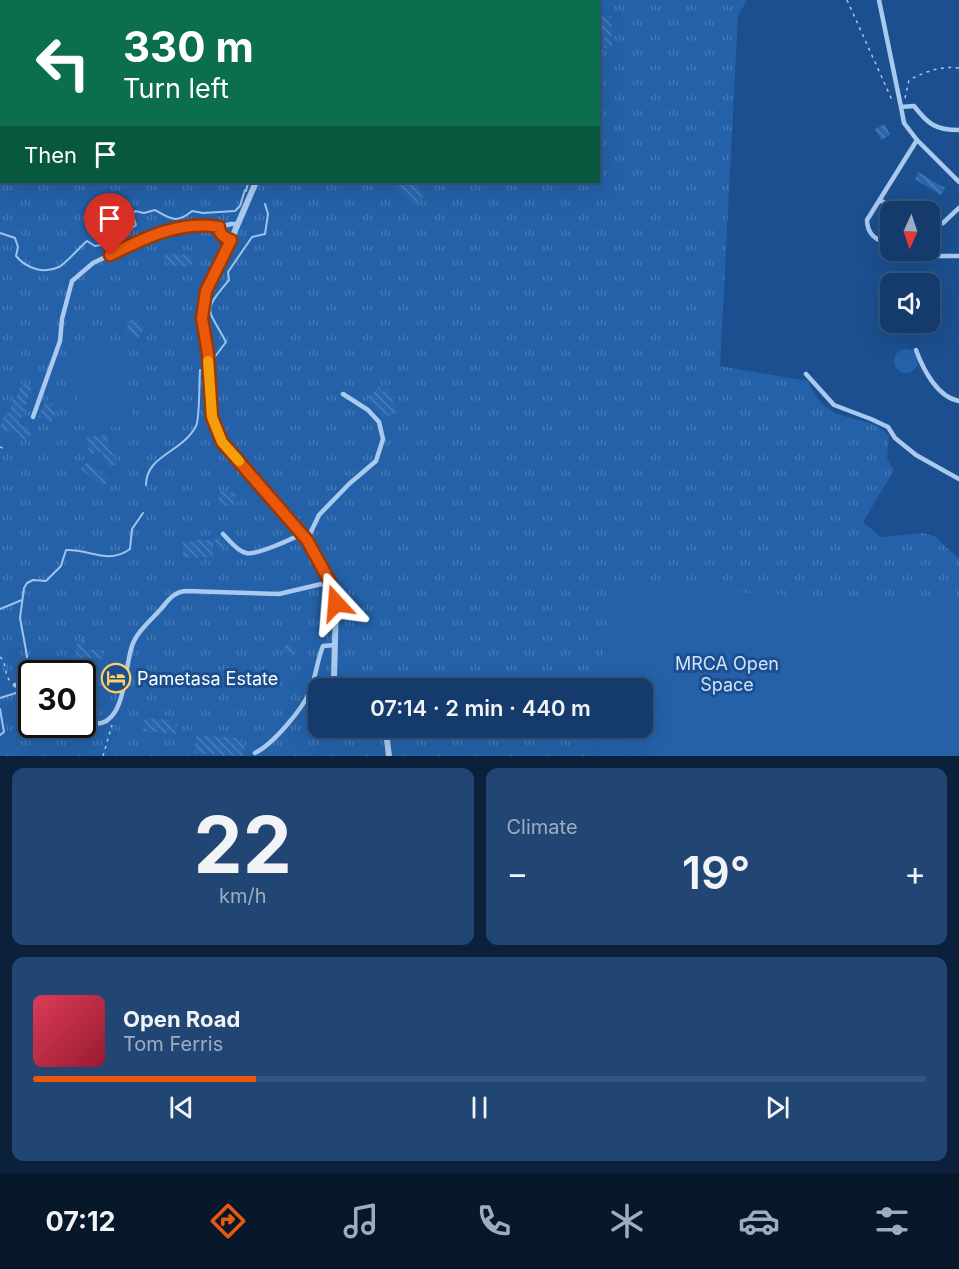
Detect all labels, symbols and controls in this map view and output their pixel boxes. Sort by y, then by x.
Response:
text: 330 m [123,21,254,72]
icon: left [24,24,102,102]
text: Turn left [123,72,229,105]
icon: arrive [89,138,122,171]
text: Then [24,142,77,168]
pin [84,193,135,255]
north arrow [880,201,940,261]
map controls [880,201,940,333]
icon: arrive [93,202,126,235]
button: sound [880,273,940,333]
position arrow [304,571,368,635]
park label: MRCA Open Space [675,653,779,695]
speed limit sign: 30 [18,660,96,738]
hotel icon: Pametasa Estate [100,662,132,694]
place label: Pametasa Estate [137,668,278,689]
text: 07:14 · 2 min · 440 m [370,695,591,721]
text: 22 [194,797,292,892]
text: Climate [507,815,578,839]
text: 19° [682,845,750,900]
text: − [507,853,528,893]
text: + [904,853,926,893]
text: km/h [219,884,267,908]
text: Open Road [123,1006,240,1032]
text: Tom Ferris [123,1032,223,1056]
icon: previous [165,1091,198,1124]
icon: pause [463,1091,496,1124]
icon: next [761,1091,794,1124]
icon: directions [207,1200,249,1242]
icon: music [340,1200,382,1242]
icon: phone [473,1200,515,1242]
icon: climate [606,1200,648,1242]
icon: car [738,1200,780,1242]
icon: filters [871,1200,913,1242]
text: 07:12 [45,1205,116,1238]

